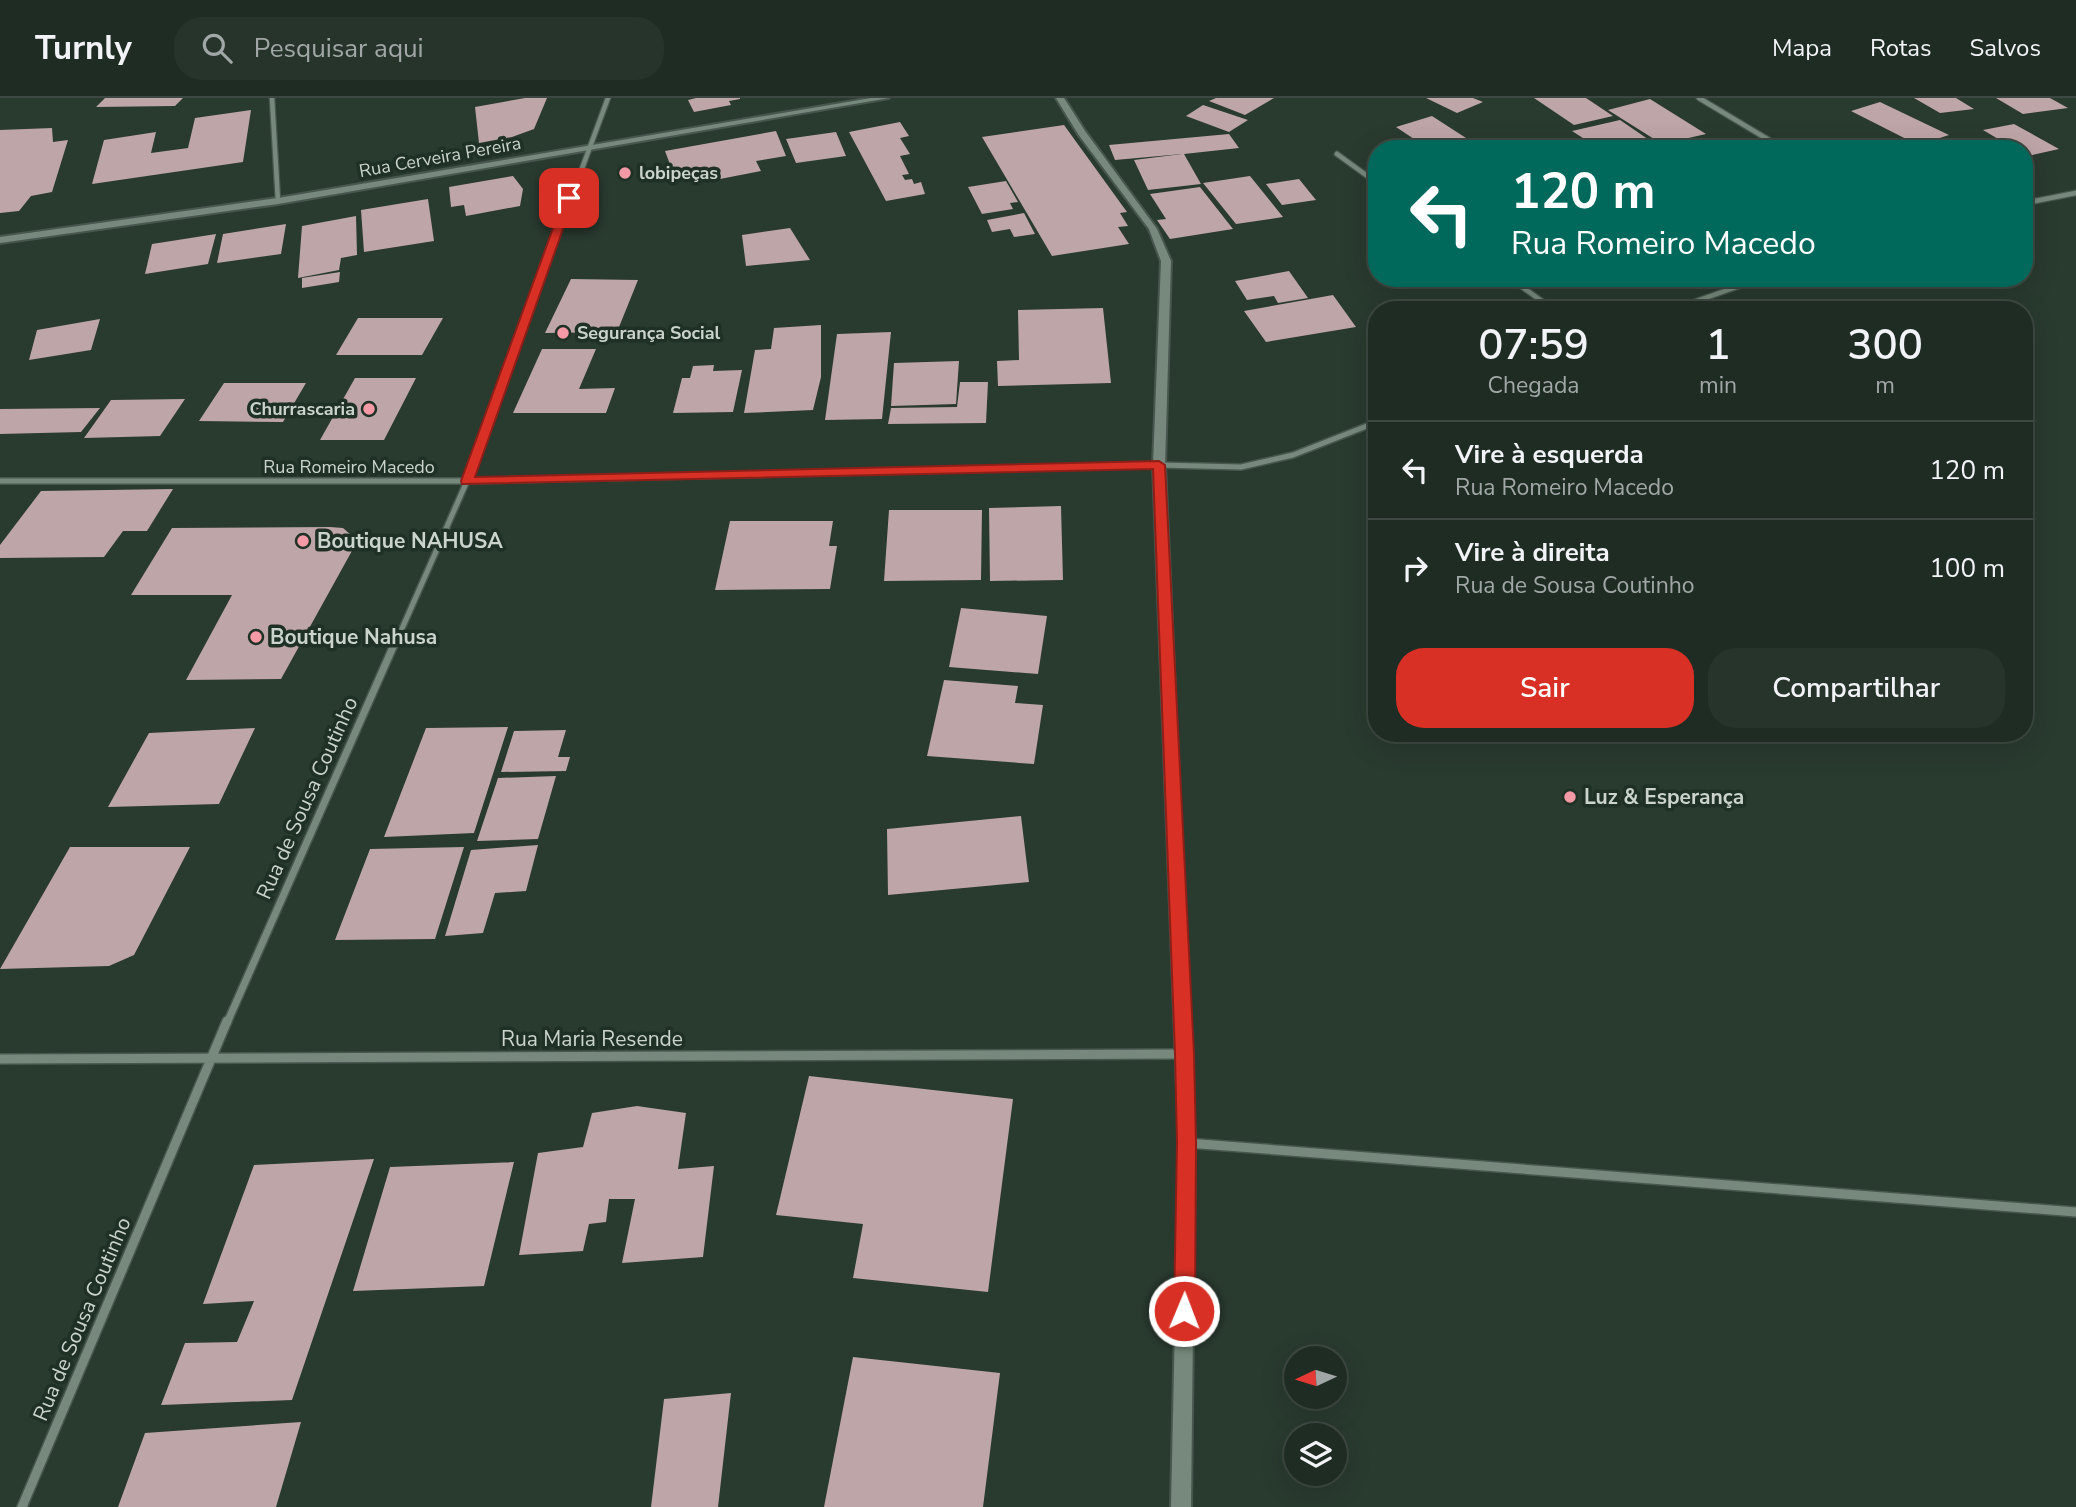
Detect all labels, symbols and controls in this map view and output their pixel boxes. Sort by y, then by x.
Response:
search box [174,17,664,80]
text: Turnly [35,26,132,71]
icon: search [198,29,236,67]
text: Pesquisar aqui [254,31,424,66]
text: Mapa [1772,32,1832,64]
text: Rotas [1870,32,1932,64]
text: Salvos [1970,32,2041,64]
street label: Rua Cerveira Pereira [357,131,523,183]
text: 120 m [1511,158,1655,225]
place label: lobipeças [639,161,718,185]
marker: lobipeças [617,165,633,181]
pin [539,168,599,228]
icon: left [1396,168,1487,259]
icon: arrive [550,179,588,217]
text: Rua Romeiro Macedo [1511,222,1816,265]
text: 07:59 [1478,317,1589,374]
text: 1 [1705,317,1731,374]
text: 300 [1847,317,1923,374]
place label: Segurança Social [577,321,721,345]
marker: Segurança Social [555,325,571,341]
text: Chegada [1487,370,1580,401]
text: min [1699,370,1737,401]
text: m [1875,370,1895,401]
place label: Churrascaria [249,397,355,421]
marker: Churrascaria [361,401,377,417]
text: Vire à esquerda [1455,437,1644,472]
icon: left [1396,451,1434,489]
text: 120 m [1929,453,2005,488]
street label: Rua Romeiro Macedo [263,455,435,479]
text: Rua Romeiro Macedo [1455,472,1674,503]
place label: Boutique NAHUSA [317,527,503,555]
marker: Boutique NAHUSA [295,533,311,549]
text: Vire à direita [1455,535,1610,570]
icon: right [1396,549,1434,587]
text: 100 m [1929,551,2005,586]
text: Rua de Sousa Coutinho [1455,570,1695,601]
place label: Boutique Nahusa [270,623,437,651]
marker: Boutique Nahusa [248,629,264,645]
button: Sair [1396,648,1694,728]
button: Compartilhar [1708,648,2005,728]
street label: Rua de Sousa Coutinho [250,692,364,904]
place label: Luz & Esperança [1584,783,1744,811]
marker: Luz & Esperança [1562,789,1578,805]
street label: Rua Maria Resende [501,1025,683,1053]
street label: Rua de Sousa Coutinho [26,1213,138,1425]
position arrow [1147,1274,1221,1348]
north arrow [1284,1346,1348,1409]
map controls [1284,1346,1347,1486]
button: layers [1284,1423,1347,1486]

